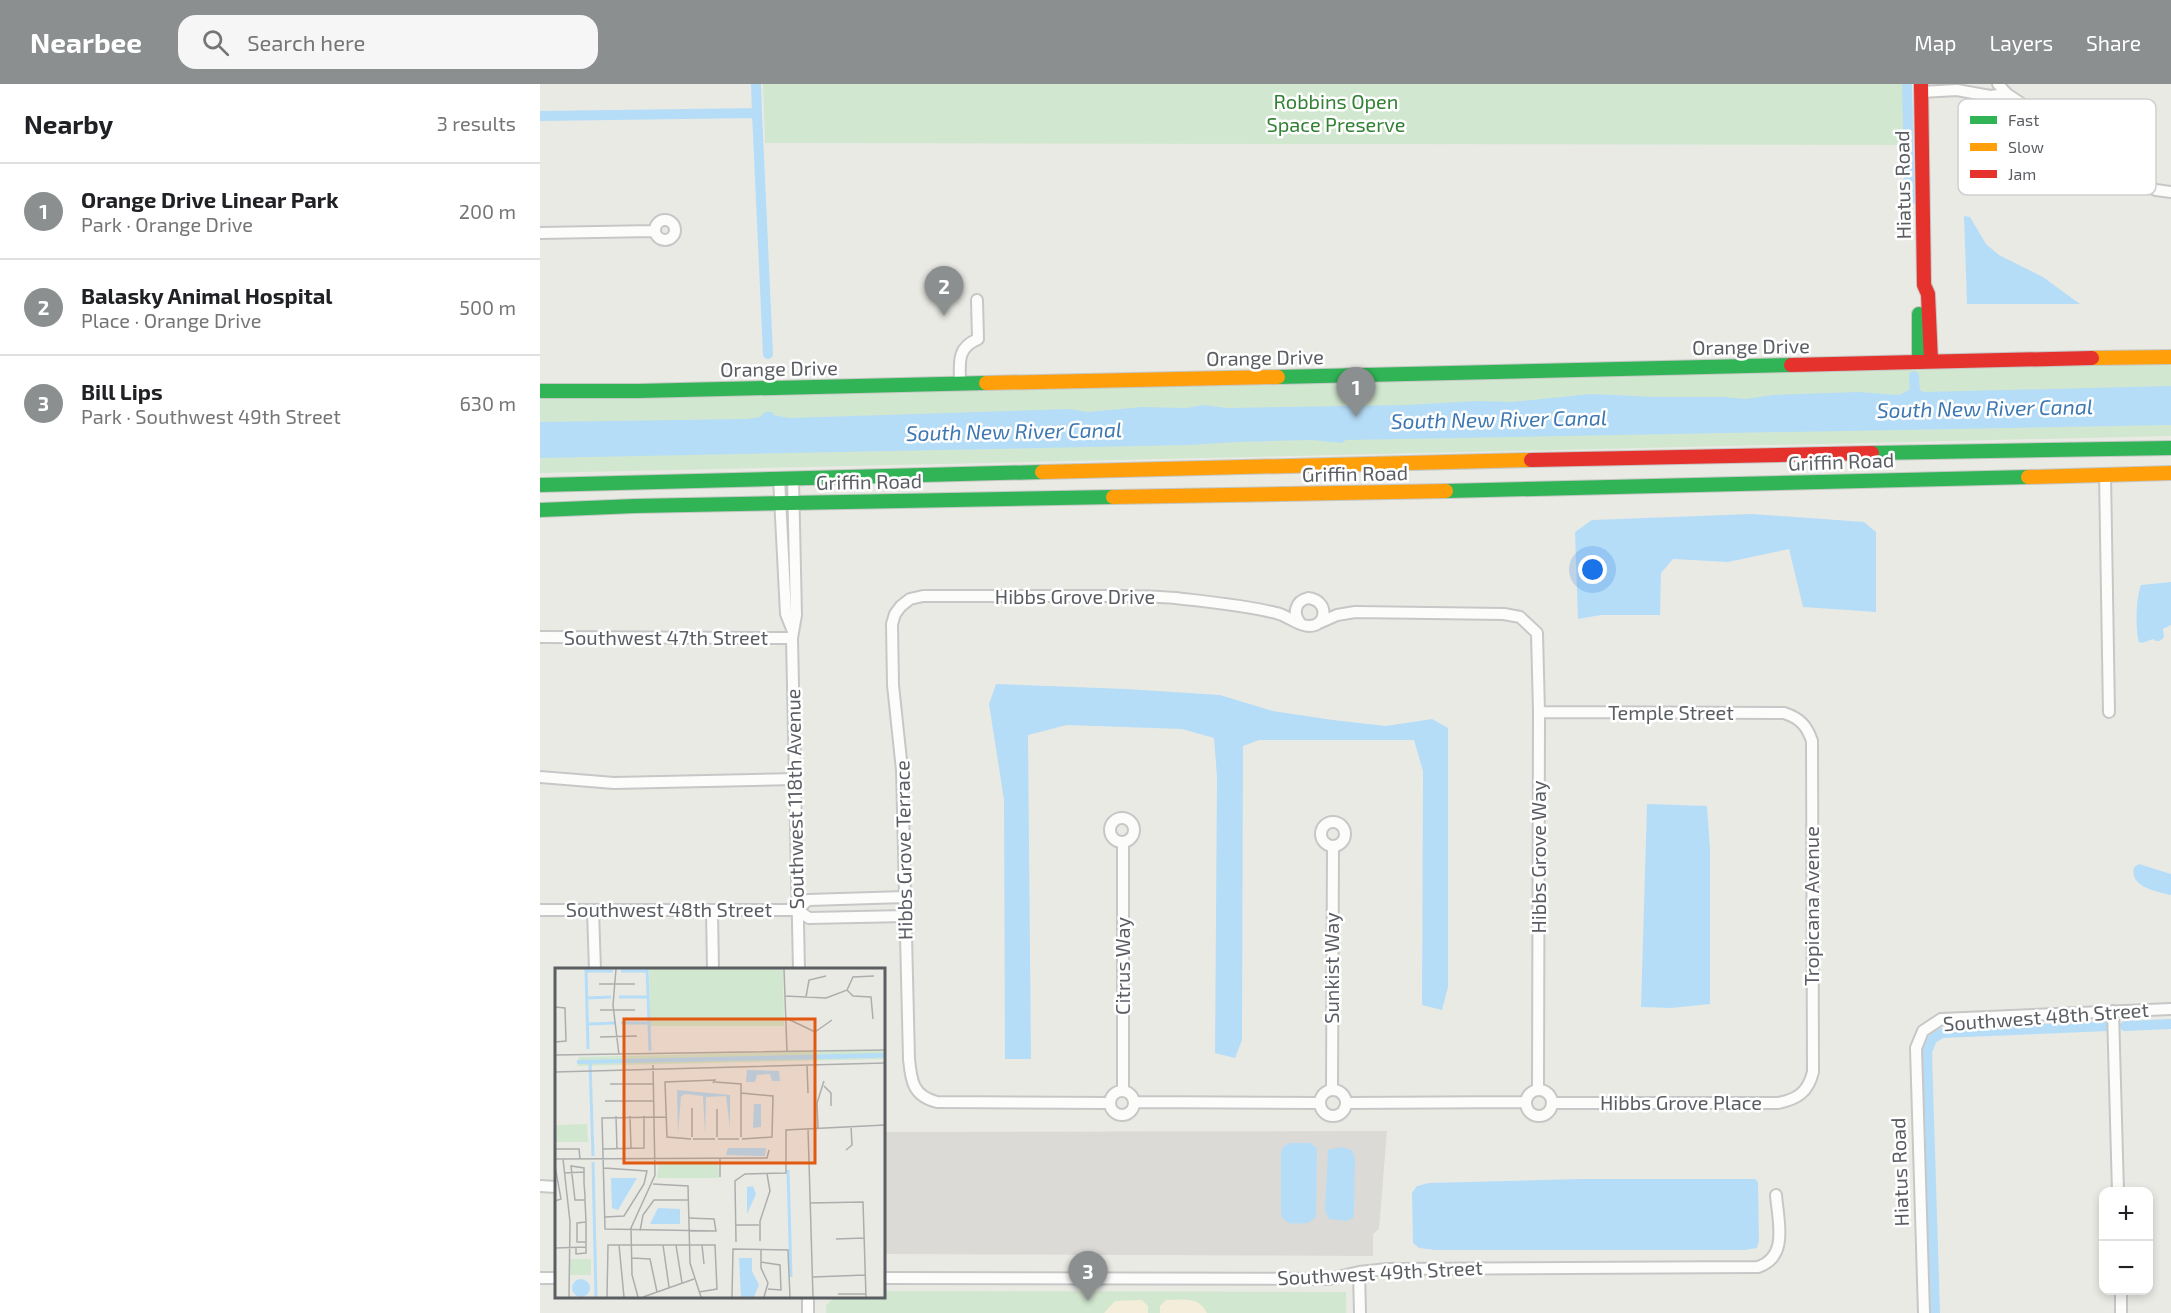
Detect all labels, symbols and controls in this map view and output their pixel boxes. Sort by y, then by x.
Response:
search box [178,15,598,69]
text: Nearbee [30,25,142,59]
icon: search [199,26,232,59]
text: Search here [247,29,365,55]
text: Map [1914,30,1956,55]
text: Layers [1989,30,2053,55]
text: Share [2086,30,2141,55]
park label: Robbins Open Space Preserve [1266,89,1406,136]
legend [1958,99,2156,195]
text: Nearby [24,108,113,139]
text: Fast [2008,110,2039,129]
text: 3 results [437,111,516,135]
street label: Hiatus Road [1889,130,1915,240]
text: Slow [2008,137,2044,156]
text: Jam [2008,164,2036,183]
text: Orange Drive Linear Park [81,186,338,212]
text: 1 [39,199,48,223]
text: 200 m [459,199,516,223]
text: Park · Orange Drive [81,212,253,236]
pin: 2 [924,266,964,316]
text: Balasky Animal Hospital [81,282,333,308]
text: 2 [38,295,49,319]
text: 500 m [459,295,516,319]
text: Place · Orange Drive [81,308,261,332]
street label: Orange Drive [1692,333,1810,359]
street label: Orange Drive [1206,344,1324,370]
street label: Orange Drive [720,355,838,381]
pin: 1 [1336,368,1376,417]
text: Bill Lips [81,378,163,404]
text: 3 [38,391,49,415]
text: 630 m [459,391,516,415]
water label: South New River Canal [1877,393,2093,422]
text: Park · Southwest 49th Street [81,404,341,428]
water label: South New River Canal [1391,404,1607,433]
water label: South New River Canal [906,416,1122,445]
street label: Griffin Road [1787,447,1894,475]
street label: Griffin Road [1302,460,1408,486]
street label: Griffin Road [816,468,922,494]
your location [1578,555,1607,584]
street label: Hibbs Grove Drive [995,584,1155,608]
street label: Southwest 47th Street [564,625,769,649]
street label: Southwest 118th Avenue [780,688,808,910]
street label: Temple Street [1608,700,1734,724]
street label: Hibbs Grove Terrace [889,760,917,940]
street label: Hibbs Grove Way [1526,780,1550,934]
street label: Tropicana Avenue [1799,826,1823,986]
street label: Southwest 48th Street [566,897,773,921]
street label: Sunkist Way [1319,912,1343,1024]
street label: Citrus Way [1110,917,1134,1015]
inset map [555,968,885,1298]
street label: Southwest 48th Street [1942,997,2150,1035]
street label: Hibbs Grove Place [1600,1090,1762,1114]
street label: Hiatus Road [1885,1117,1913,1227]
map controls [2099,1187,2153,1295]
button: + [2099,1187,2153,1241]
button: − [2099,1241,2153,1295]
pin: 3 [1068,1252,1108,1301]
street label: Southwest 49th Street [1277,1255,1484,1289]

